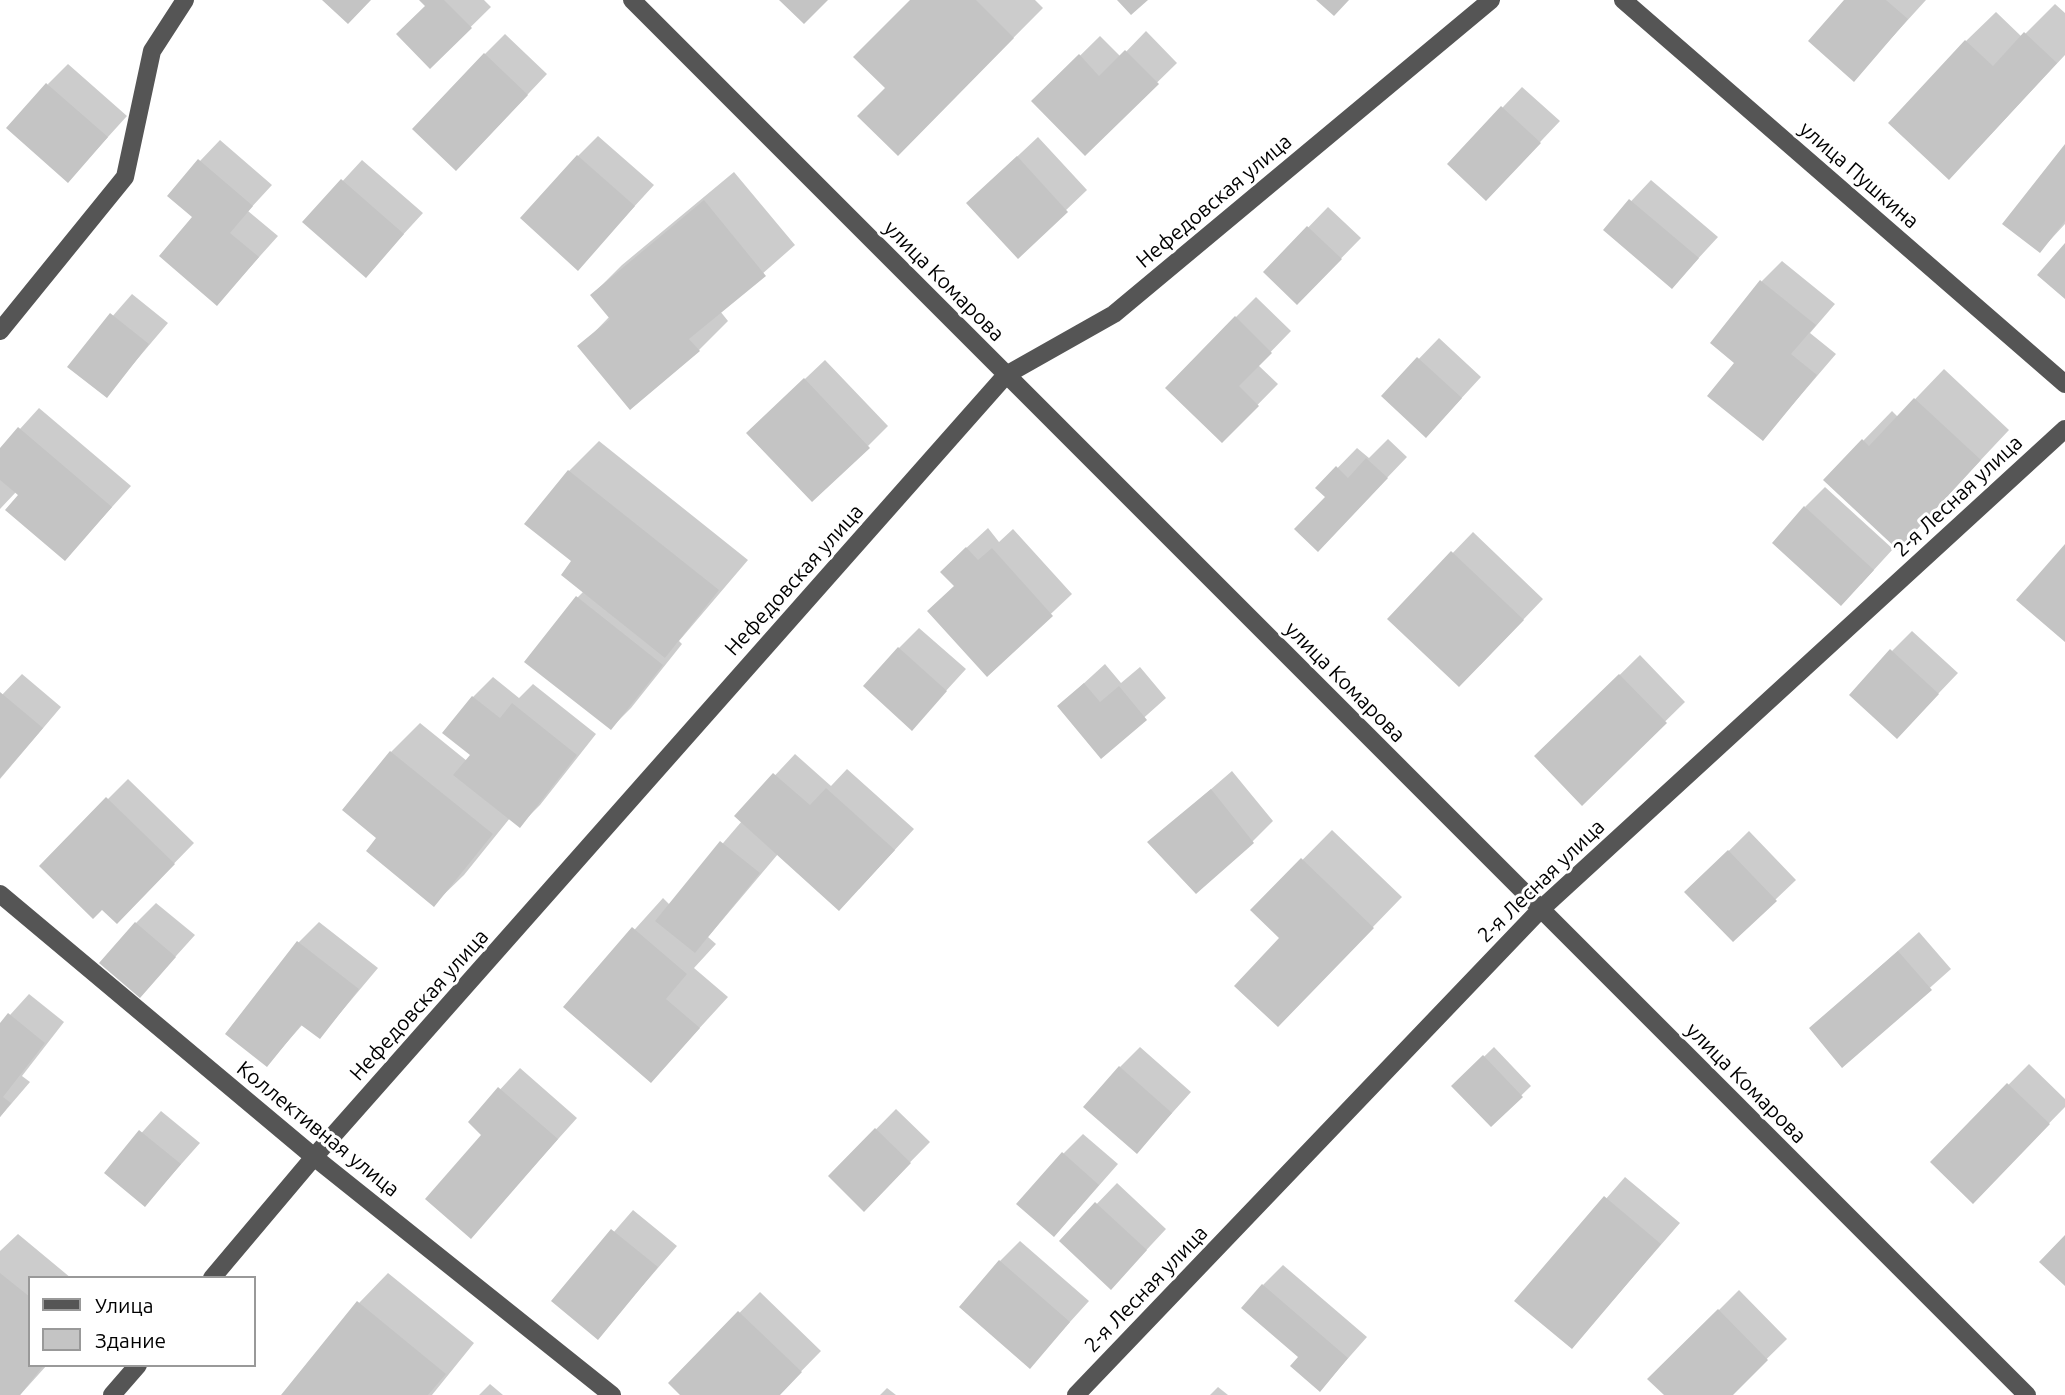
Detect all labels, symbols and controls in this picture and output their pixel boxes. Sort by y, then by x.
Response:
street label: улица Пушкина [1794,116,1924,234]
street label: Нефедовская улица [1131,129,1297,273]
street label: улица Комарова [878,215,1010,347]
street label: 2-я Лесная улица [1888,430,2028,562]
street label: Нефедовская улица [719,499,869,661]
street label: улица Комарова [1279,616,1411,748]
street label: 2-я Лесная улица [1472,814,1610,948]
street label: Нефедовская улица [344,924,494,1086]
street label: улица Комарова [1680,1017,1812,1149]
street label: Коллективная улица [232,1056,404,1202]
street label: 2-я Лесная улица [1079,1220,1213,1358]
legend [28,1276,256,1367]
text: Улица [95,1293,153,1317]
text: Здание [95,1328,166,1352]

